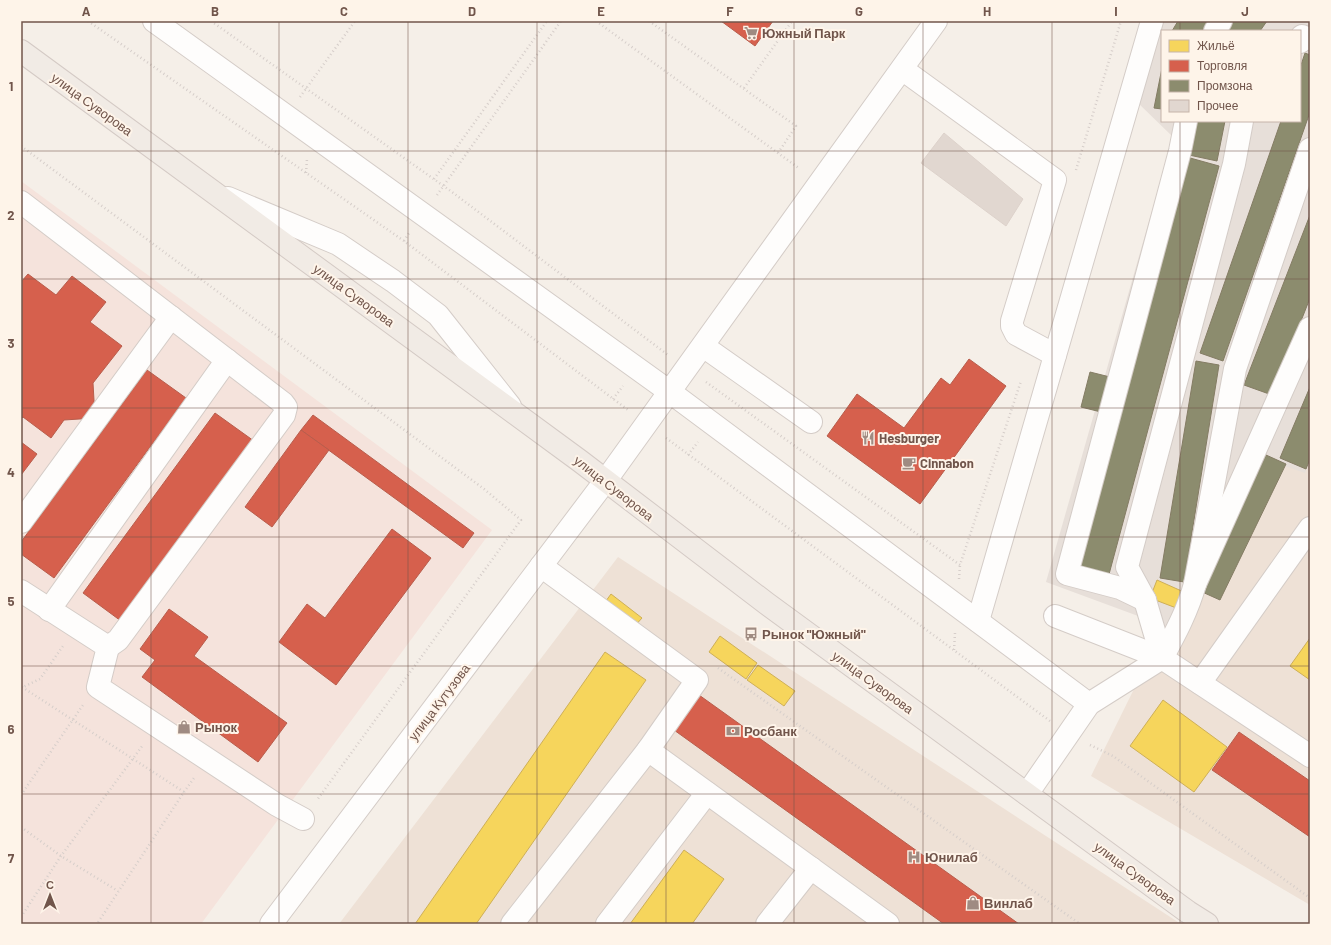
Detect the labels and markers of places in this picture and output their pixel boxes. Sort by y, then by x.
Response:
supermarket icon: Южный Парк [743,25,759,41]
place label: Южный Парк [762,25,846,41]
restaurant icon: Hesburger [860,430,876,446]
place label: Hesburger [879,430,939,446]
cafe icon: Cinnabon [901,455,917,471]
place label: Cinnabon [920,455,974,471]
bus stop icon: Рынок "Южный" [743,626,759,642]
place label: Рынок "Южный" [762,626,866,642]
shop icon: Рынок [176,719,192,735]
place label: Рынок [195,719,238,735]
bank icon: Росбанк [725,723,741,739]
place label: Росбанк [744,723,797,739]
hospital icon: Юнилаб [906,849,922,865]
place label: Юнилаб [925,849,978,865]
shop icon: Винлаб [965,895,981,911]
place label: Винлаб [984,895,1033,911]

